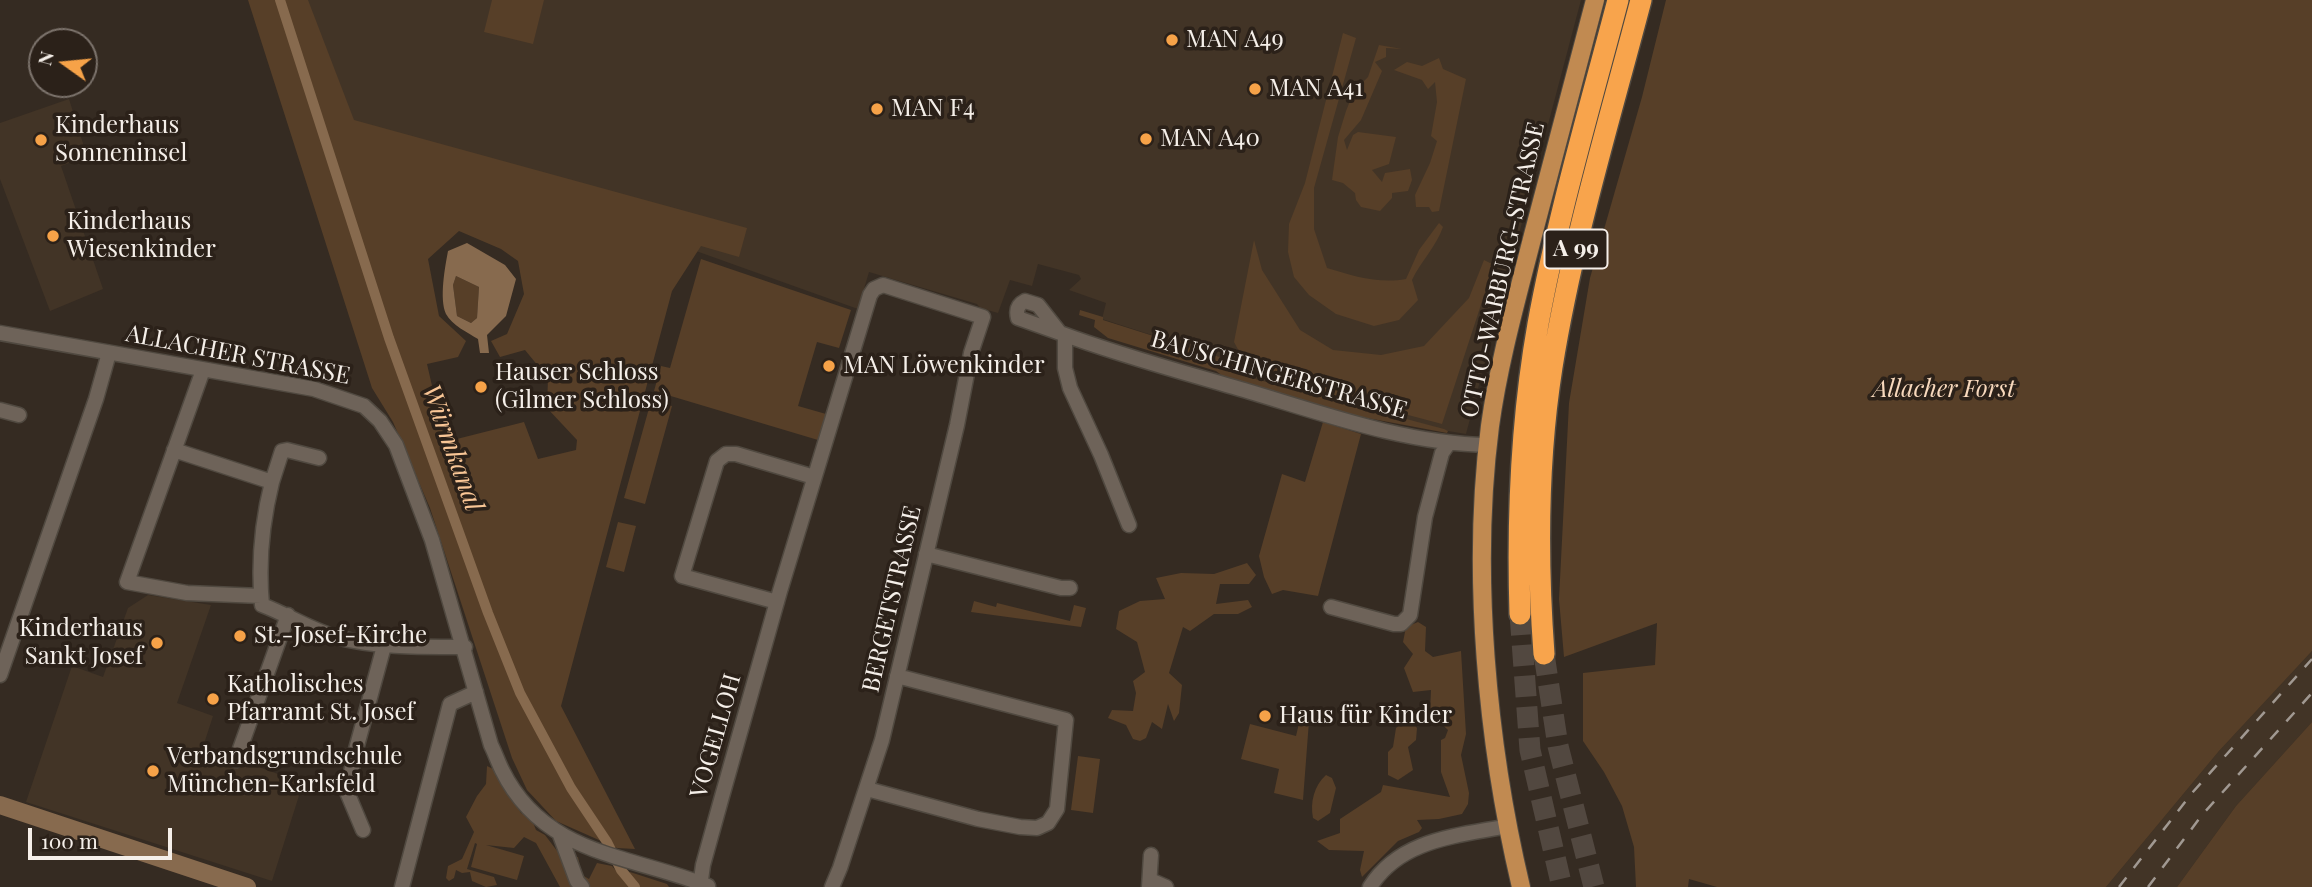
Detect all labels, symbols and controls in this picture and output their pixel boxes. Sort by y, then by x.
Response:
place label: MAN A49 [1186,26,1284,54]
north arrow [28,28,98,98]
marker: MAN A49 [1164,32,1180,48]
text: N [30,48,59,68]
place label: MAN A41 [1269,75,1363,103]
marker: MAN A41 [1247,81,1263,97]
place label: MAN F4 [891,95,975,123]
marker: MAN F4 [869,101,885,117]
place label: Kinderhaus Sonneninsel [55,112,187,168]
street label: OTTO-WARBURG-STRASSE [1455,119,1551,421]
place label: MAN A40 [1160,125,1260,153]
marker: MAN A40 [1138,131,1154,147]
marker: Kinderhaus Sonneninsel [33,132,49,148]
place label: Kinderhaus Wiesenkinder [67,208,216,264]
marker: Kinderhaus Wiesenkinder [45,228,61,244]
road number: A 99 [1544,230,1608,268]
street label: ALLACHER STRASSE [124,319,352,391]
street label: BAUSCHINGERSTRASSE [1148,325,1410,425]
place label: MAN Löwenkinder [843,352,1045,380]
marker: MAN Löwenkinder [821,358,837,374]
place label: Hauser Schloss (Gilmer Schloss) [495,359,669,415]
park label: Allacher Forst [1873,376,2015,404]
marker: Hauser Schloss (Gilmer Schloss) [473,379,489,395]
water label: Würmkanal [415,380,489,516]
street label: BERGETSTRASSE [857,503,927,695]
place label: Kinderhaus Sankt Josef [19,615,143,671]
place label: St.-Josef-Kirche [254,622,427,650]
marker: St.-Josef-Kirche [232,628,248,644]
marker: Kinderhaus Sankt Josef [149,635,165,651]
place label: Katholisches Pfarramt St. Josef [227,671,415,727]
street label: VOGELLOH [685,671,747,801]
marker: Katholisches Pfarramt St. Josef [205,691,221,707]
place label: Haus für Kinder [1279,702,1452,730]
marker: Haus für Kinder [1257,708,1273,724]
place label: Verbandsgrundschule München-Karlsfeld [167,743,402,799]
marker: Verbandsgrundschule München-Karlsfeld [145,763,161,779]
scale bar [32,814,175,858]
text: 100 m [41,826,98,854]

